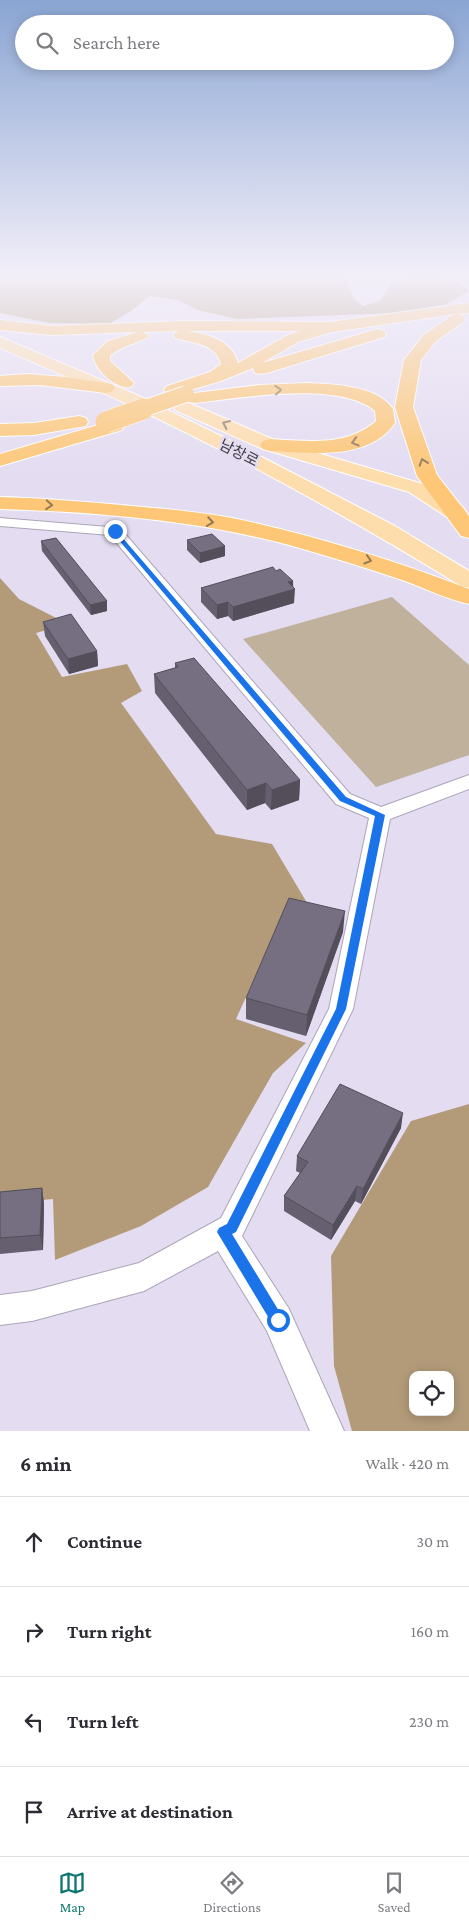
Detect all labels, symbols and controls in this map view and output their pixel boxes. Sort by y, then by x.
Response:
search box [15,15,454,70]
icon: search [33,29,61,57]
text: Search here [73,32,160,53]
one-way arrow [275,385,283,396]
one-way arrow [222,420,231,431]
street label: 남창로 [217,436,261,470]
one-way arrow [351,437,359,447]
one-way arrow [419,458,429,467]
one-way arrow [45,499,53,510]
one-way arrow [207,516,215,527]
route end [104,520,127,543]
one-way arrow [363,555,372,565]
route start [267,1309,290,1332]
map controls [409,1371,454,1416]
button: locate [409,1371,454,1416]
text: 6 min [20,1452,71,1476]
text: Walk · 420 m [365,1455,449,1472]
icon: ahead [20,1528,48,1556]
text: Continue [67,1531,142,1552]
text: 30 m [417,1533,449,1550]
icon: right [20,1618,48,1646]
text: Turn right [67,1621,152,1642]
text: 160 m [411,1623,449,1640]
icon: left [20,1708,48,1736]
text: Turn left [67,1711,139,1732]
text: 230 m [409,1713,449,1730]
icon: arrive [20,1798,48,1826]
text: Arrive at destination [67,1801,233,1822]
tab: Map [58,1869,86,1915]
tab: Directions [203,1869,261,1915]
tab: Saved [378,1869,411,1915]

